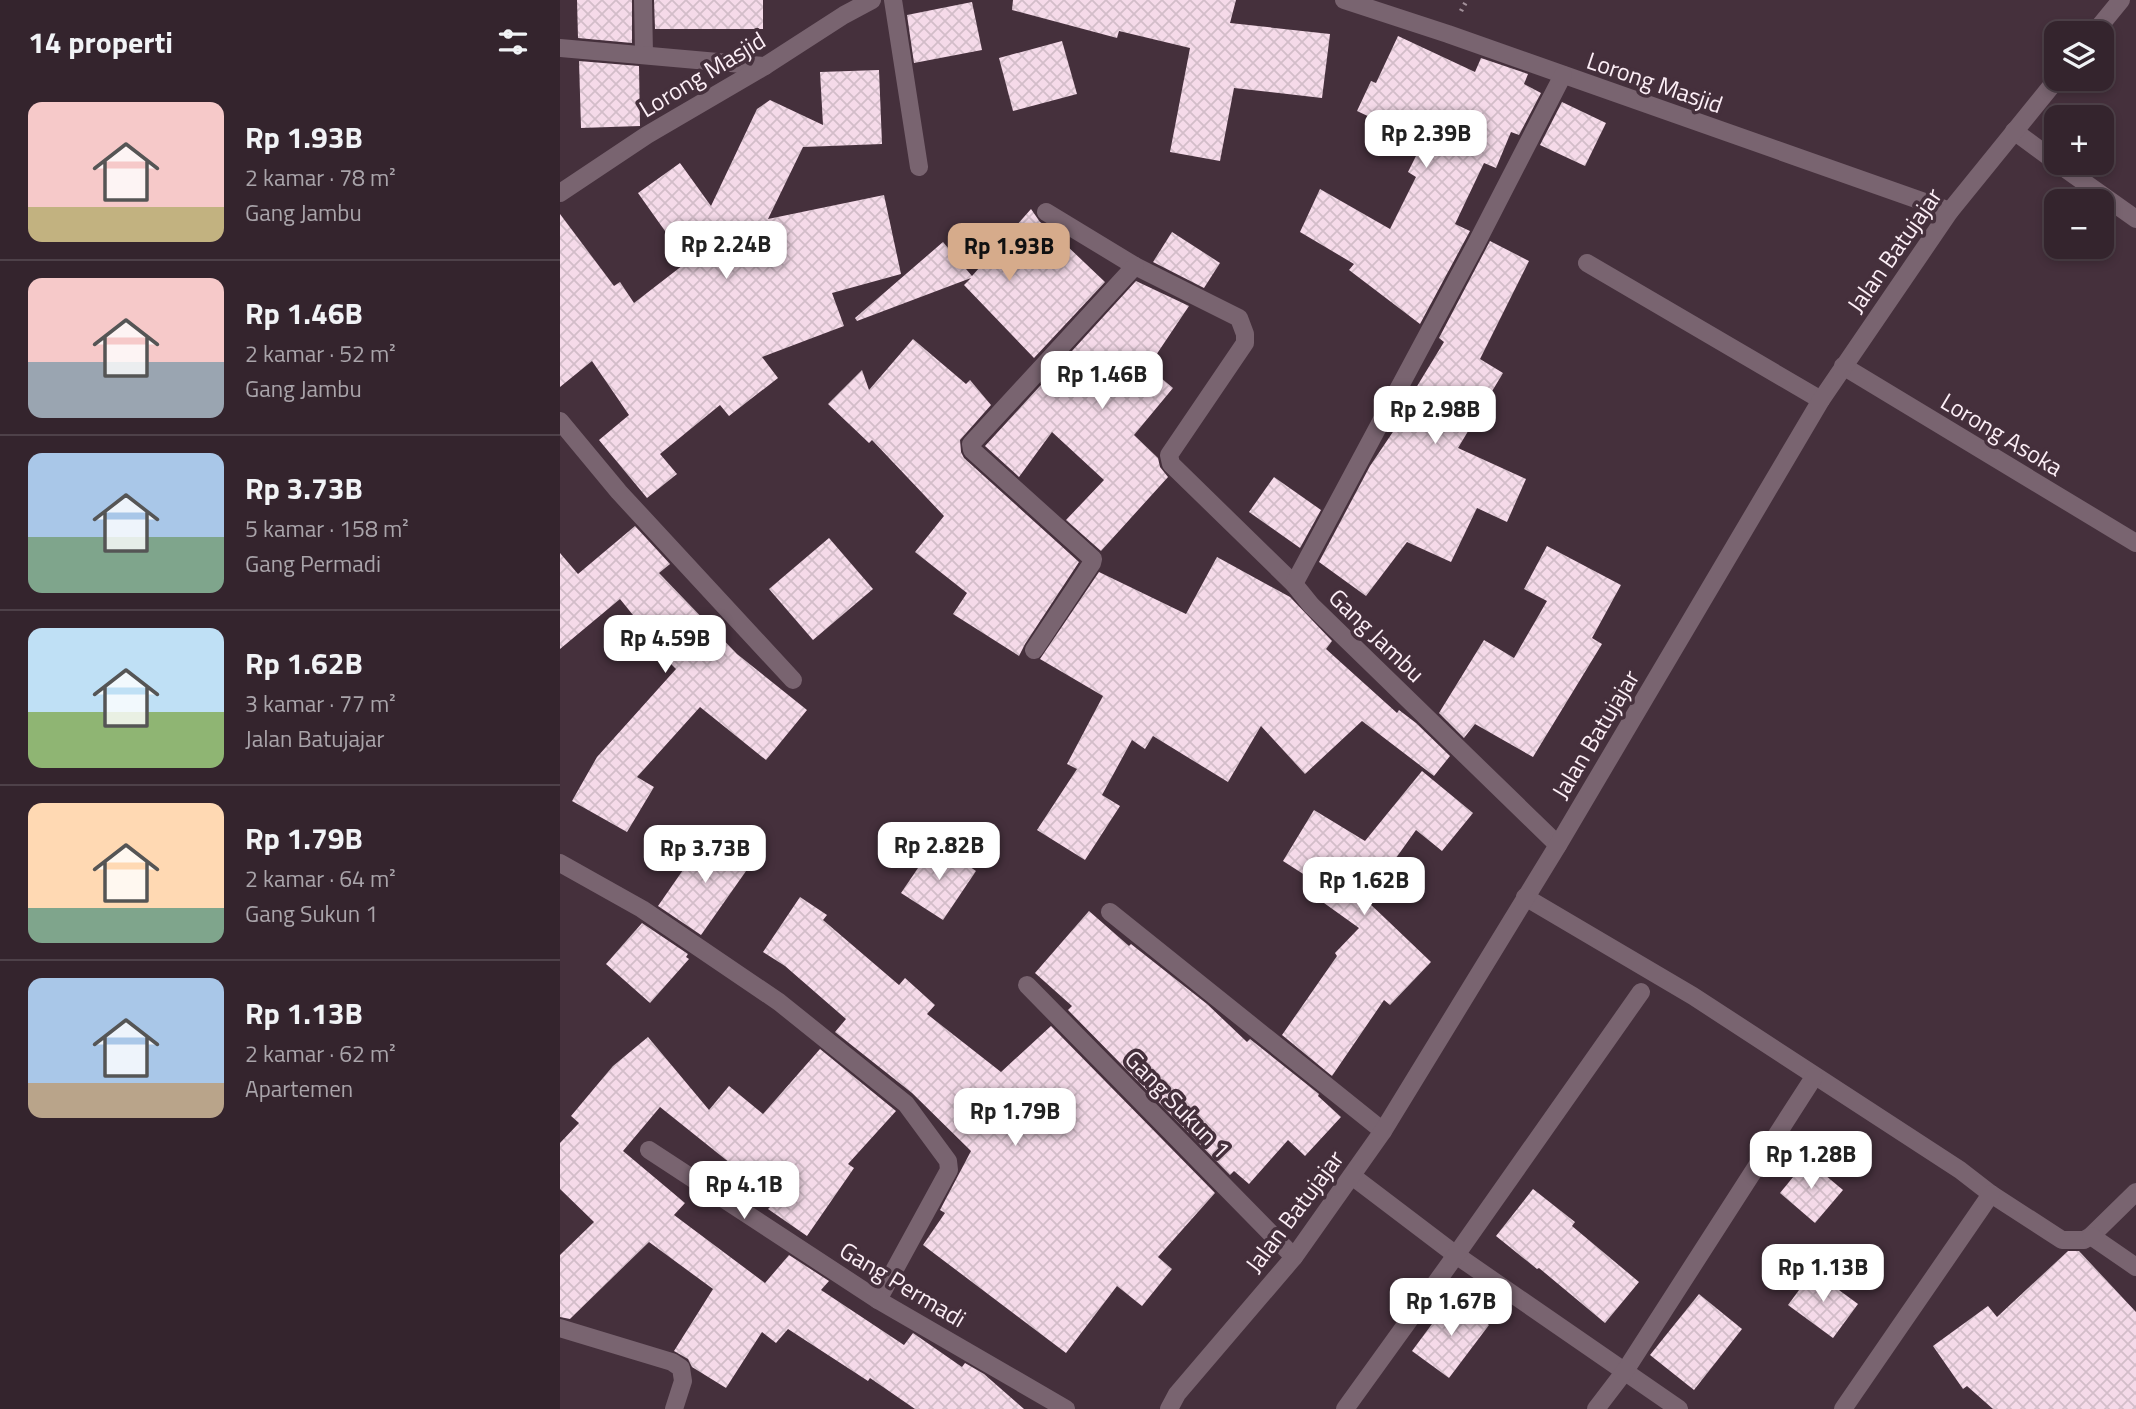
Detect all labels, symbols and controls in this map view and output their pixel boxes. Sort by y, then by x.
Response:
text: 14 properti [28,19,173,65]
map controls [2044,21,2114,259]
button: layers [2044,21,2114,91]
street label: Lorong Masjid [632,22,772,126]
icon: filters [494,23,532,61]
street label: Lorong Masjid [1582,42,1728,122]
button: + [2044,105,2114,175]
pin: Rp 2.39B [1354,110,1498,170]
text: Rp 1.93B [245,114,363,160]
text: Rp 2.39B [1381,115,1471,150]
icon: home [84,130,168,214]
text: 2 kamar · 78 m² [245,160,396,195]
street label: Jalan Batujajar [1838,180,1950,320]
button: − [2044,189,2114,259]
text: Gang Jambu [245,195,362,230]
pin: Rp 2.24B [654,222,798,281]
pin: Rp 1.93B [937,224,1081,283]
text: Rp 2.24B [681,226,771,261]
text: Rp 1.93B [964,228,1054,263]
text: Rp 1.46B [245,290,363,336]
icon: home [84,306,168,390]
text: 2 kamar · 52 m² [245,336,396,371]
pin: Rp 1.46B [1030,352,1174,411]
text: Rp 1.46B [1057,356,1147,391]
text: Gang Jambu [245,371,362,406]
street label: Lorong Asoka [1934,383,2070,485]
pin: Rp 2.98B [1363,386,1507,446]
text: Rp 2.98B [1390,391,1480,426]
text: Rp 3.73B [245,465,363,511]
icon: home [84,481,168,565]
text: 5 kamar · 158 m² [245,511,409,546]
text: Gang Permadi [245,546,381,581]
street label: Gang Jambu [1321,580,1433,690]
pin: Rp 4.59B [593,616,737,675]
text: Rp 4.59B [620,620,710,655]
text: Rp 1.62B [245,640,363,686]
icon: home [84,656,168,740]
street label: Jalan Batujajar [1542,662,1648,806]
text: 3 kamar · 77 m² [245,686,396,721]
text: Jalan Batujajar [245,721,384,756]
text: Rp 1.79B [245,815,363,861]
pin: Rp 2.82B [867,822,1011,882]
pin: Rp 3.73B [633,826,777,885]
text: Rp 2.82B [894,827,984,862]
text: Rp 3.73B [660,830,750,865]
icon: home [84,831,168,915]
pin: Rp 1.62B [1292,858,1436,917]
text: 2 kamar · 64 m² [245,861,396,896]
text: Rp 1.62B [1319,862,1409,897]
text: Gang Sukun 1 [245,896,378,931]
text: Rp 1.13B [245,990,363,1036]
icon: home [84,1006,168,1090]
text: 2 kamar · 62 m² [245,1036,396,1071]
street label: Gang Sukun 1 [1117,1042,1239,1166]
text: Apartemen [245,1071,353,1106]
pin: Rp 1.79B [943,1088,1087,1148]
text: Rp 1.79B [970,1093,1060,1128]
pin: Rp 1.28B [1739,1132,1883,1191]
text: Rp 1.28B [1766,1136,1856,1171]
street label: Jalan Batujajar [1236,1142,1352,1280]
pin: Rp 4.1B [679,1162,809,1221]
text: Rp 4.1B [705,1166,783,1201]
street label: Gang Permadi [833,1232,973,1336]
pin: Rp 1.13B [1751,1244,1895,1304]
text: Rp 1.13B [1778,1249,1868,1284]
pin: Rp 1.67B [1379,1278,1523,1338]
text: Rp 1.67B [1406,1283,1496,1318]

